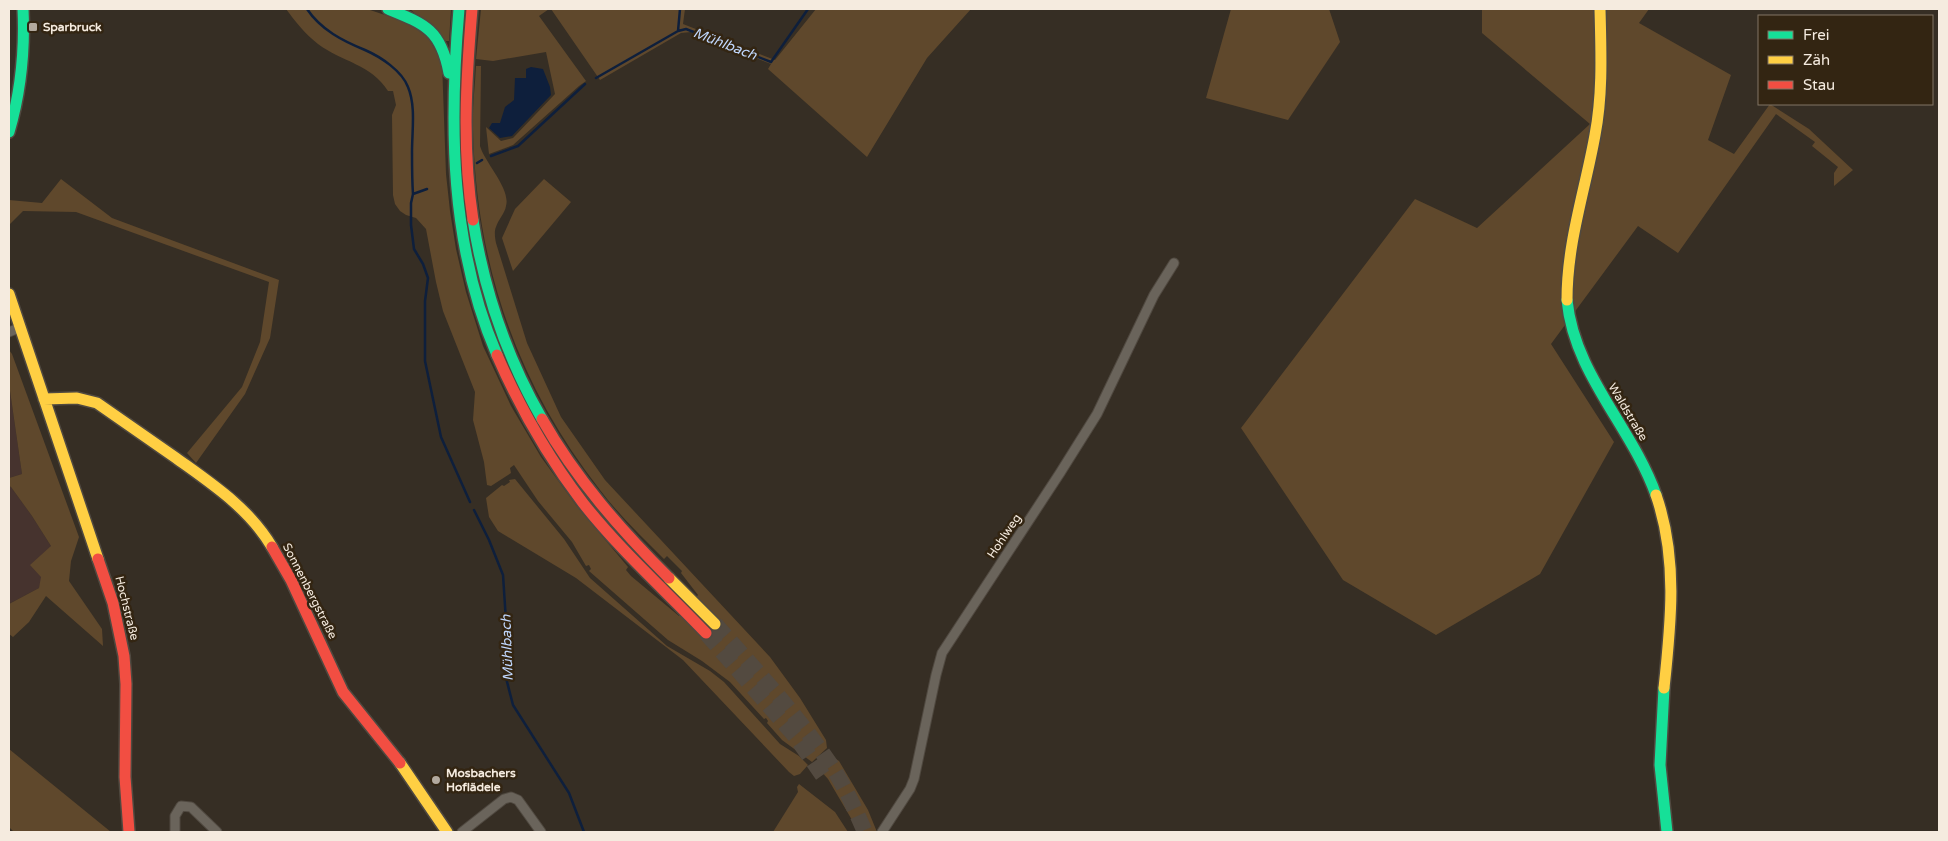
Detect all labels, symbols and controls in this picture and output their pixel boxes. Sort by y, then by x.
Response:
legend [1758,15,1933,105]
place label: Sparbruck [43,20,102,35]
marker: Sparbruck [27,21,39,33]
water label: Mühlbach [691,24,760,64]
text: Frei [1803,26,1829,44]
text: Zäh [1803,51,1830,69]
text: Stau [1803,76,1835,94]
street label: Waldstraße [1605,381,1651,444]
street label: Hohlweg [984,511,1024,561]
street label: Sonnenbergstraße [280,541,340,641]
street label: Hochstraße [112,574,142,642]
water label: Mühlbach [497,614,517,682]
place label: Mosbachers Hoflädele [446,766,516,794]
marker: Mosbachers Hoflädele [430,774,442,786]

